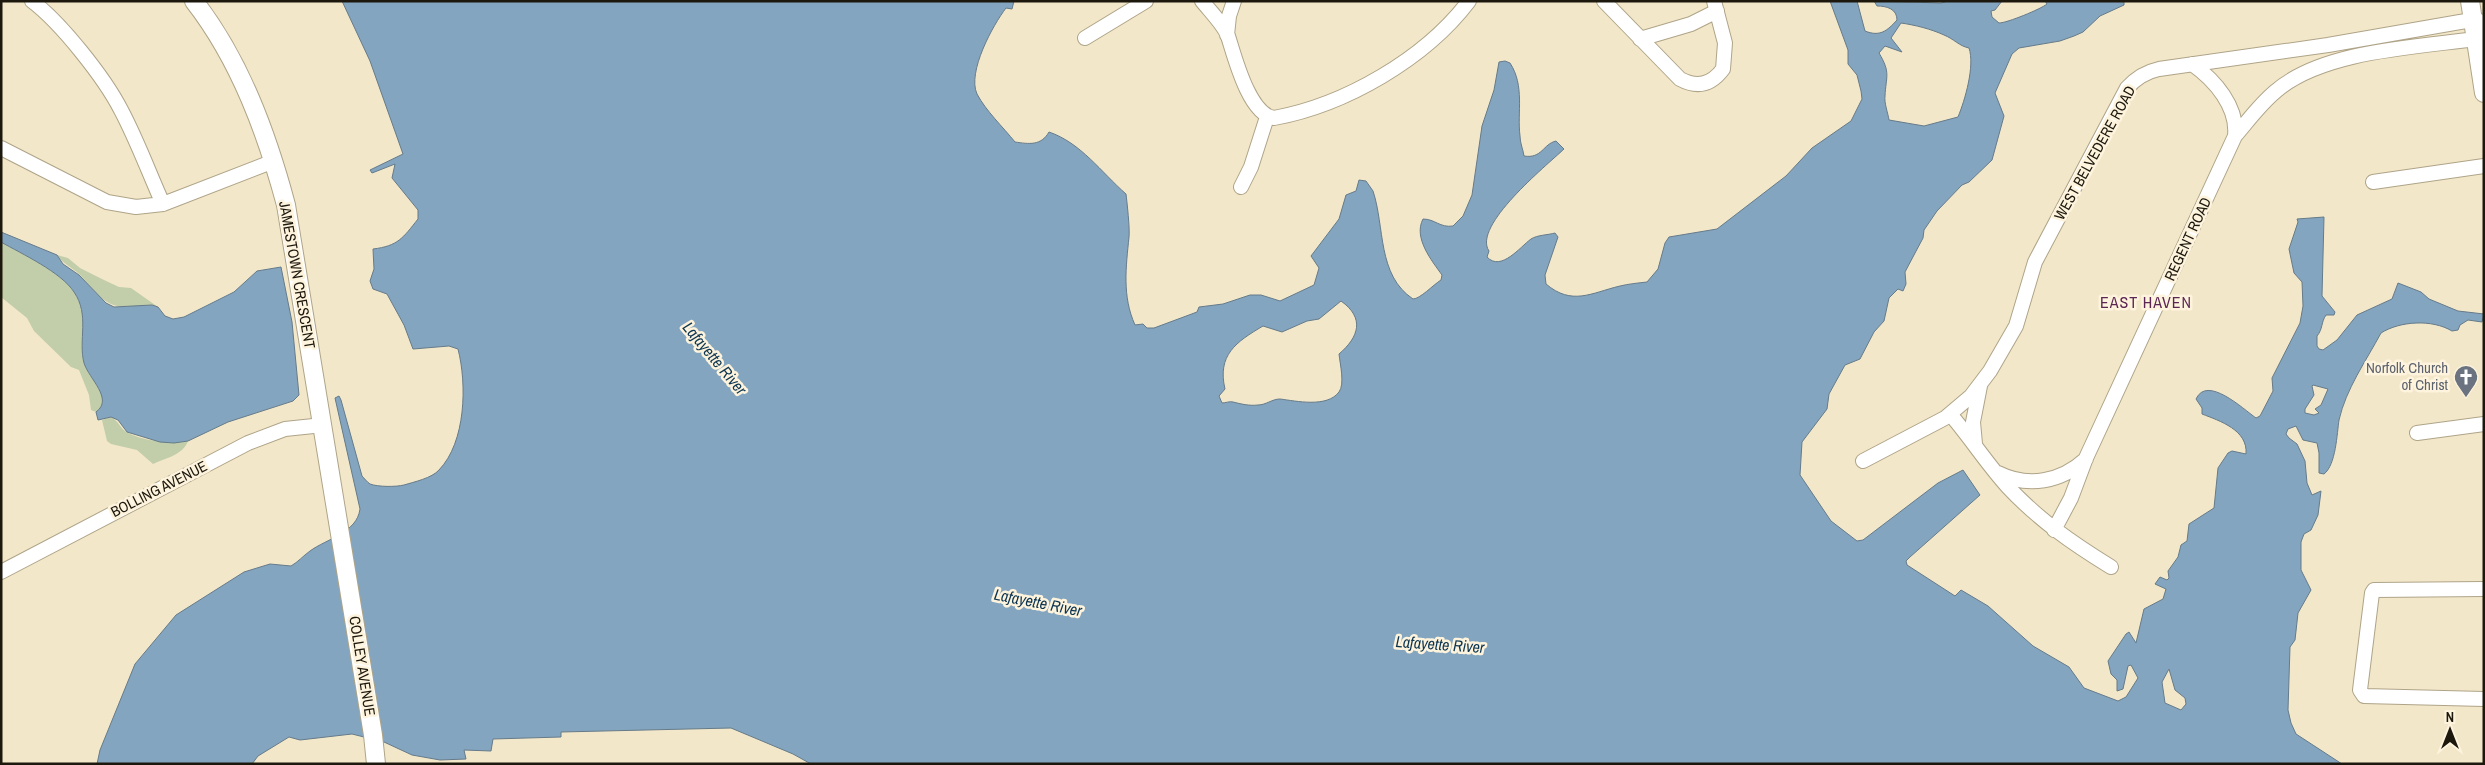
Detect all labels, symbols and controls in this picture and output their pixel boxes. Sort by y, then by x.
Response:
street label: WEST BELVEDERE ROAD [2049,82,2140,224]
street label: REGENT ROAD [2159,193,2216,284]
street label: JAMESTOWN CRESCENT [274,199,321,351]
district label: EAST HAVEN [2100,291,2192,313]
water label: Lafayette River [678,317,752,400]
place label: Norfolk Church of Christ [2366,357,2449,395]
church icon: Norfolk Church of Christ [2453,364,2479,398]
street label: BOLLING AVENUE [107,455,211,522]
water label: Lafayette River [992,583,1084,621]
street label: COLLEY AVENUE [344,615,381,717]
water label: Lafayette River [1395,630,1486,658]
north arrow [2425,705,2475,755]
text: N [2446,708,2454,726]

